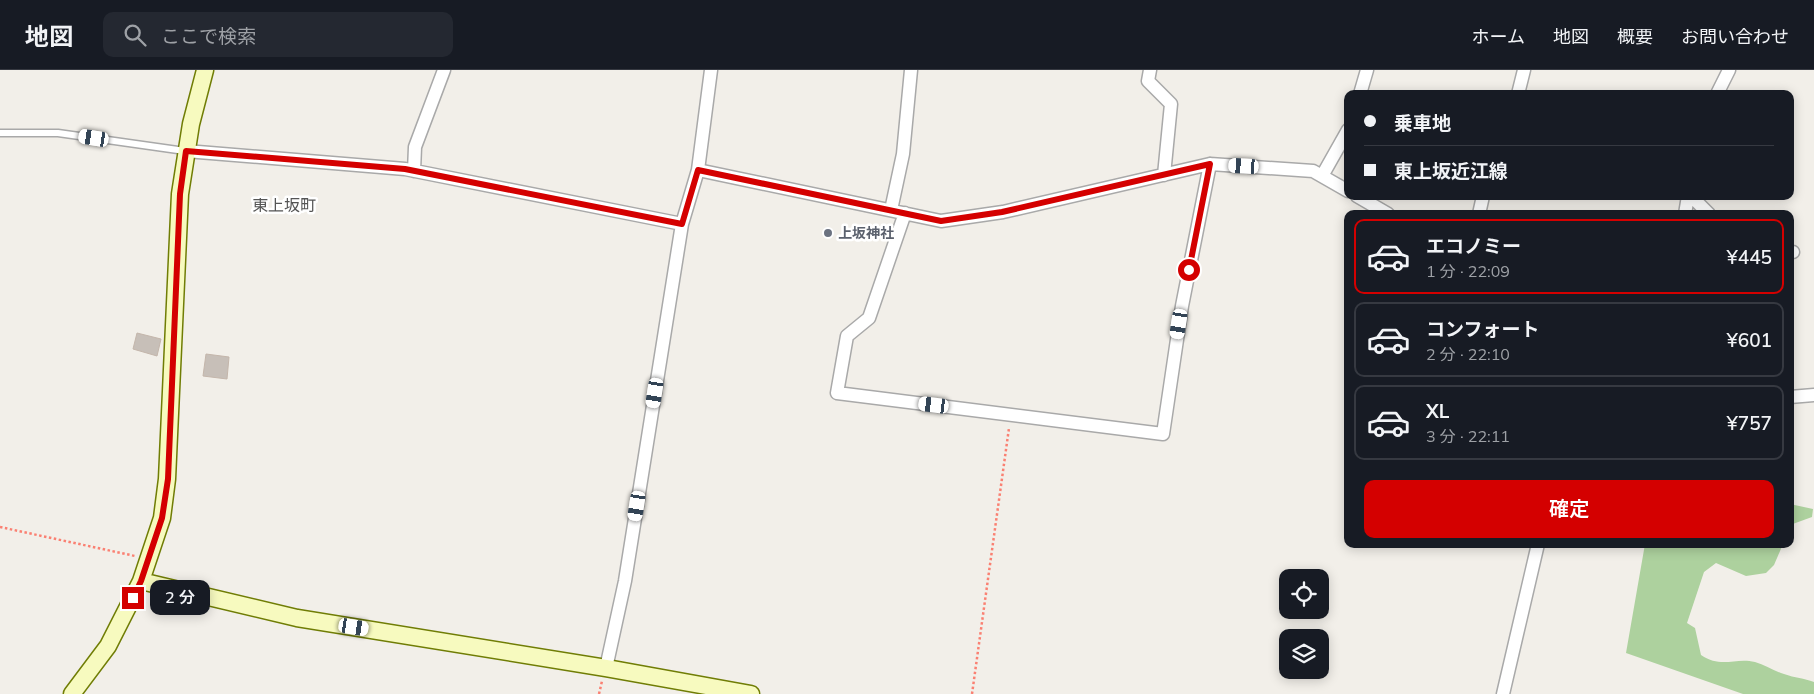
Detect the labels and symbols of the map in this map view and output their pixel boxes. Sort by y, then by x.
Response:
car [78,128,109,148]
car [1228,158,1259,174]
district label: 東上坂町 [252,195,316,215]
place label: 上坂神社 [838,224,894,242]
marker: 上坂神社 [822,227,834,239]
route start [1178,259,1200,281]
car [1169,308,1188,340]
car [645,377,664,409]
car [918,396,949,414]
car [627,490,646,522]
callout: 2 分 [150,580,210,616]
route end [122,587,144,609]
car [338,617,369,637]

